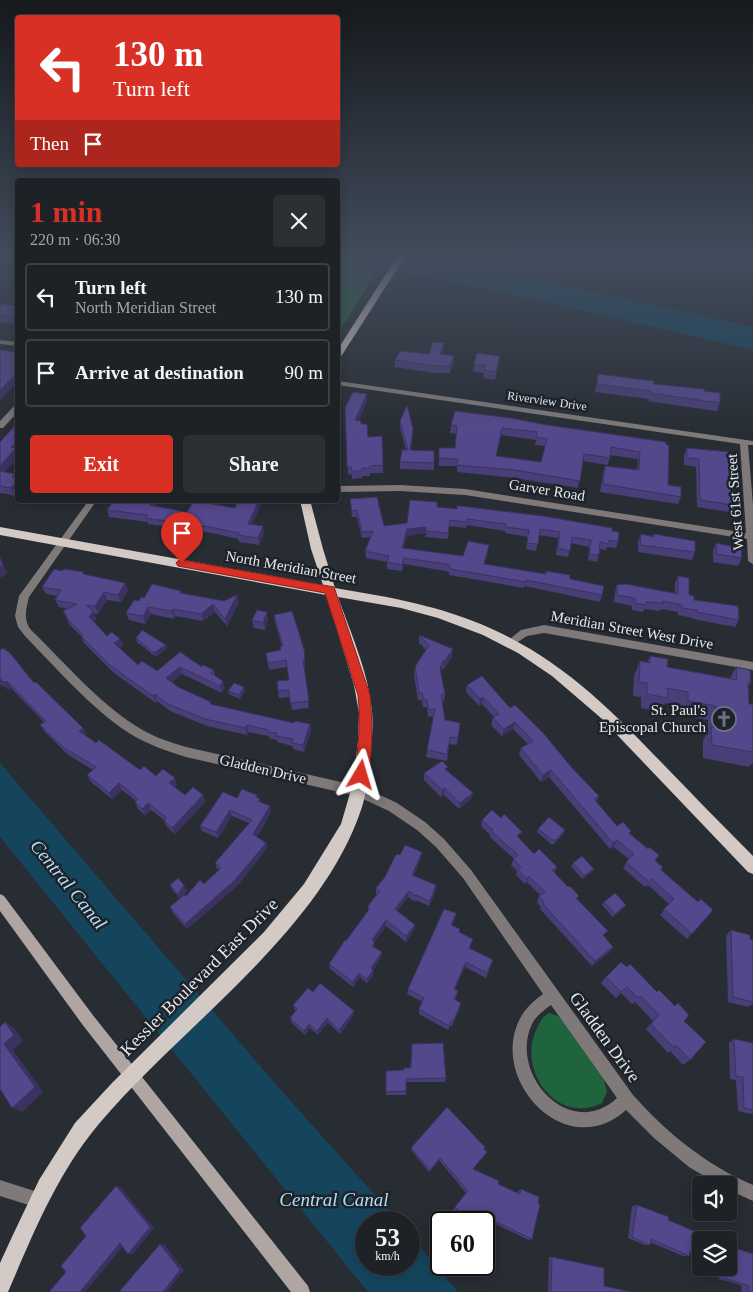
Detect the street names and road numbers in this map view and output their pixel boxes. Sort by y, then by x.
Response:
street label: Riverview Drive [506,388,588,414]
street label: West 61st Street [724,452,746,551]
street label: Garver Road [508,476,587,504]
street label: North Meridian Street [224,548,358,587]
street label: Meridian Street West Drive [549,608,715,652]
street label: Gladden Drive [218,751,308,787]
street label: Kessler Boulevard East Drive [116,894,282,1060]
street label: Gladden Drive [566,988,644,1086]

